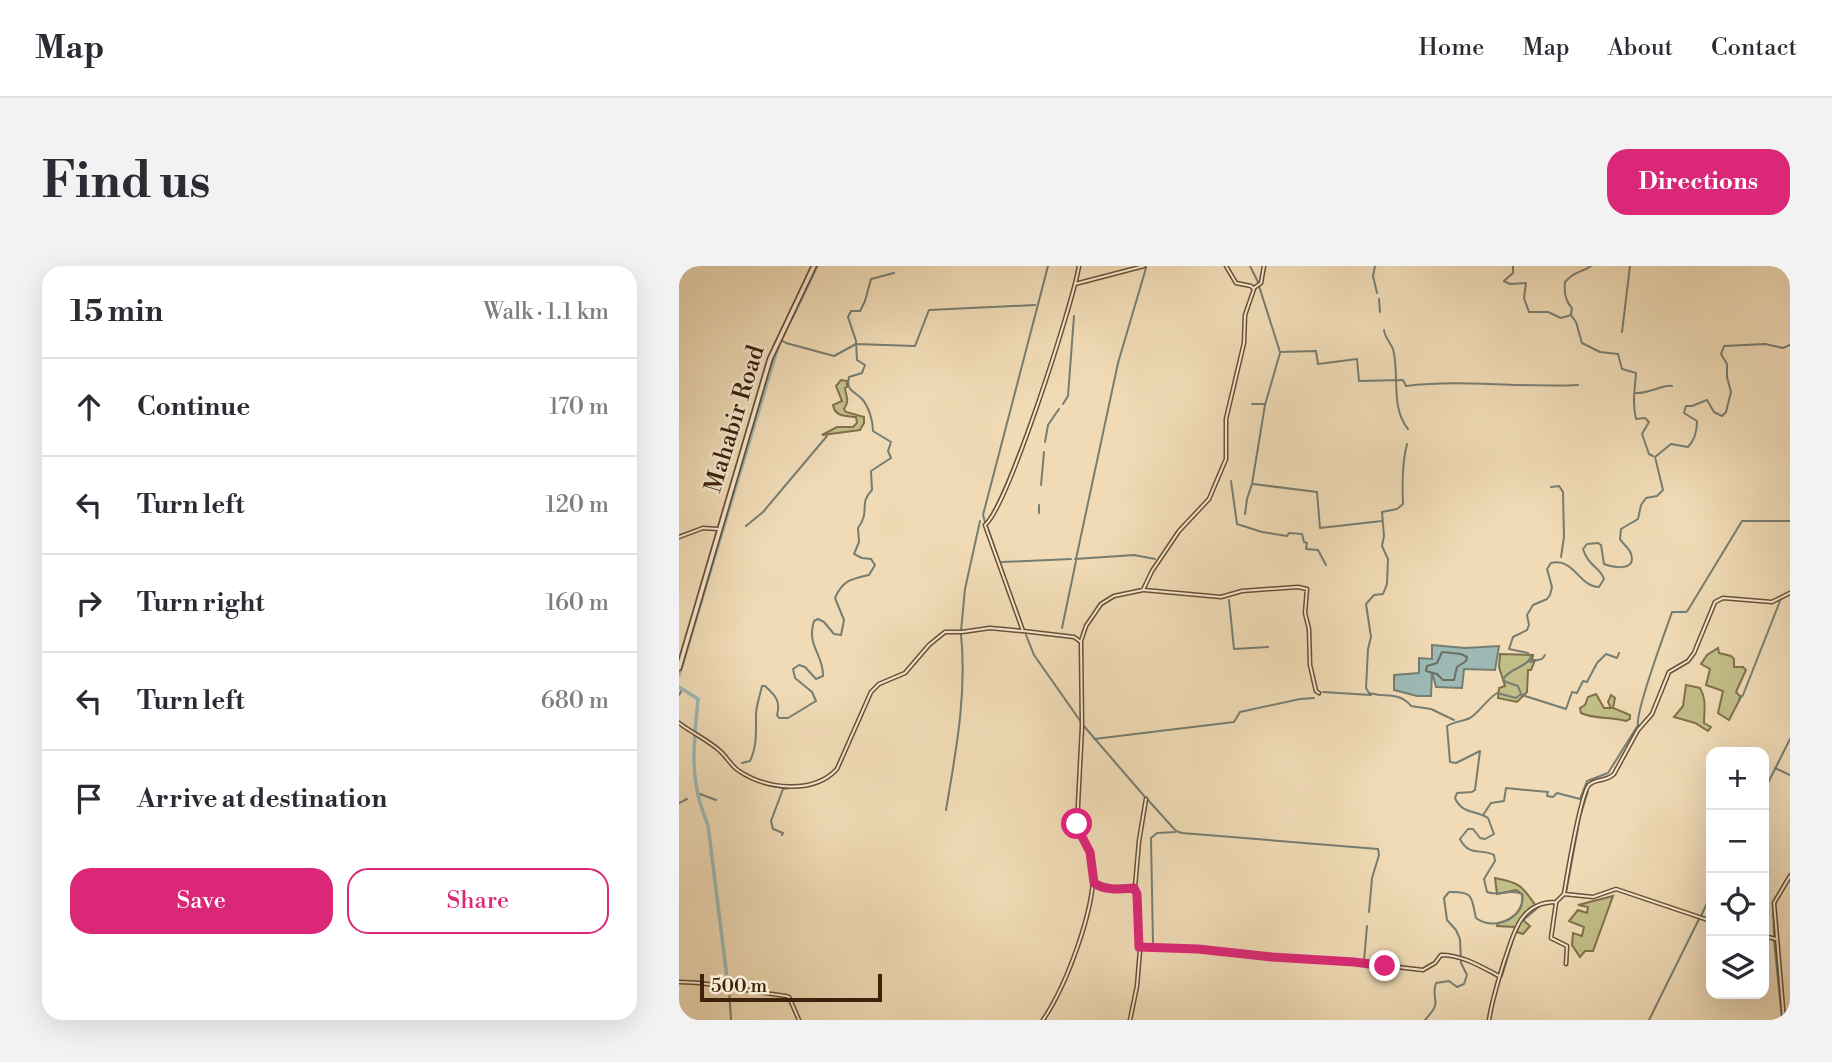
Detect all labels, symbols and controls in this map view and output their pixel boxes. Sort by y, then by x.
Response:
text: Map [35,28,104,69]
text: Home [1419,33,1484,63]
text: Map [1522,33,1570,63]
text: About [1608,33,1673,63]
text: Contact [1711,33,1797,63]
button: Directions [1607,149,1790,215]
text: Find us [42,152,211,213]
text: 15 min [70,293,163,331]
text: Walk · 1.1 km [483,298,609,326]
street label: Mahabir Road [698,341,772,496]
icon: ahead [70,388,108,426]
text: Continue [137,391,250,423]
text: 170 m [549,393,609,421]
icon: left [70,486,108,524]
text: Turn left [137,489,245,521]
text: 120 m [545,491,609,519]
icon: right [70,584,108,622]
text: Turn right [137,587,265,619]
text: 160 m [546,589,609,617]
icon: left [70,682,108,720]
text: Turn left [137,685,245,717]
text: 680 m [541,687,609,715]
map controls [1706,747,1769,999]
button: + [1706,747,1769,810]
icon: arrive [70,780,108,818]
text: Arrive at destination [137,783,387,815]
route start [1061,808,1092,839]
button: − [1706,810,1769,873]
button: Save [70,868,333,934]
button: Share [347,868,609,934]
button: locate [1706,873,1769,936]
button: layers [1706,936,1769,999]
route end [1369,950,1400,981]
scale bar [700,971,882,1003]
text: 500 m [711,974,767,998]

